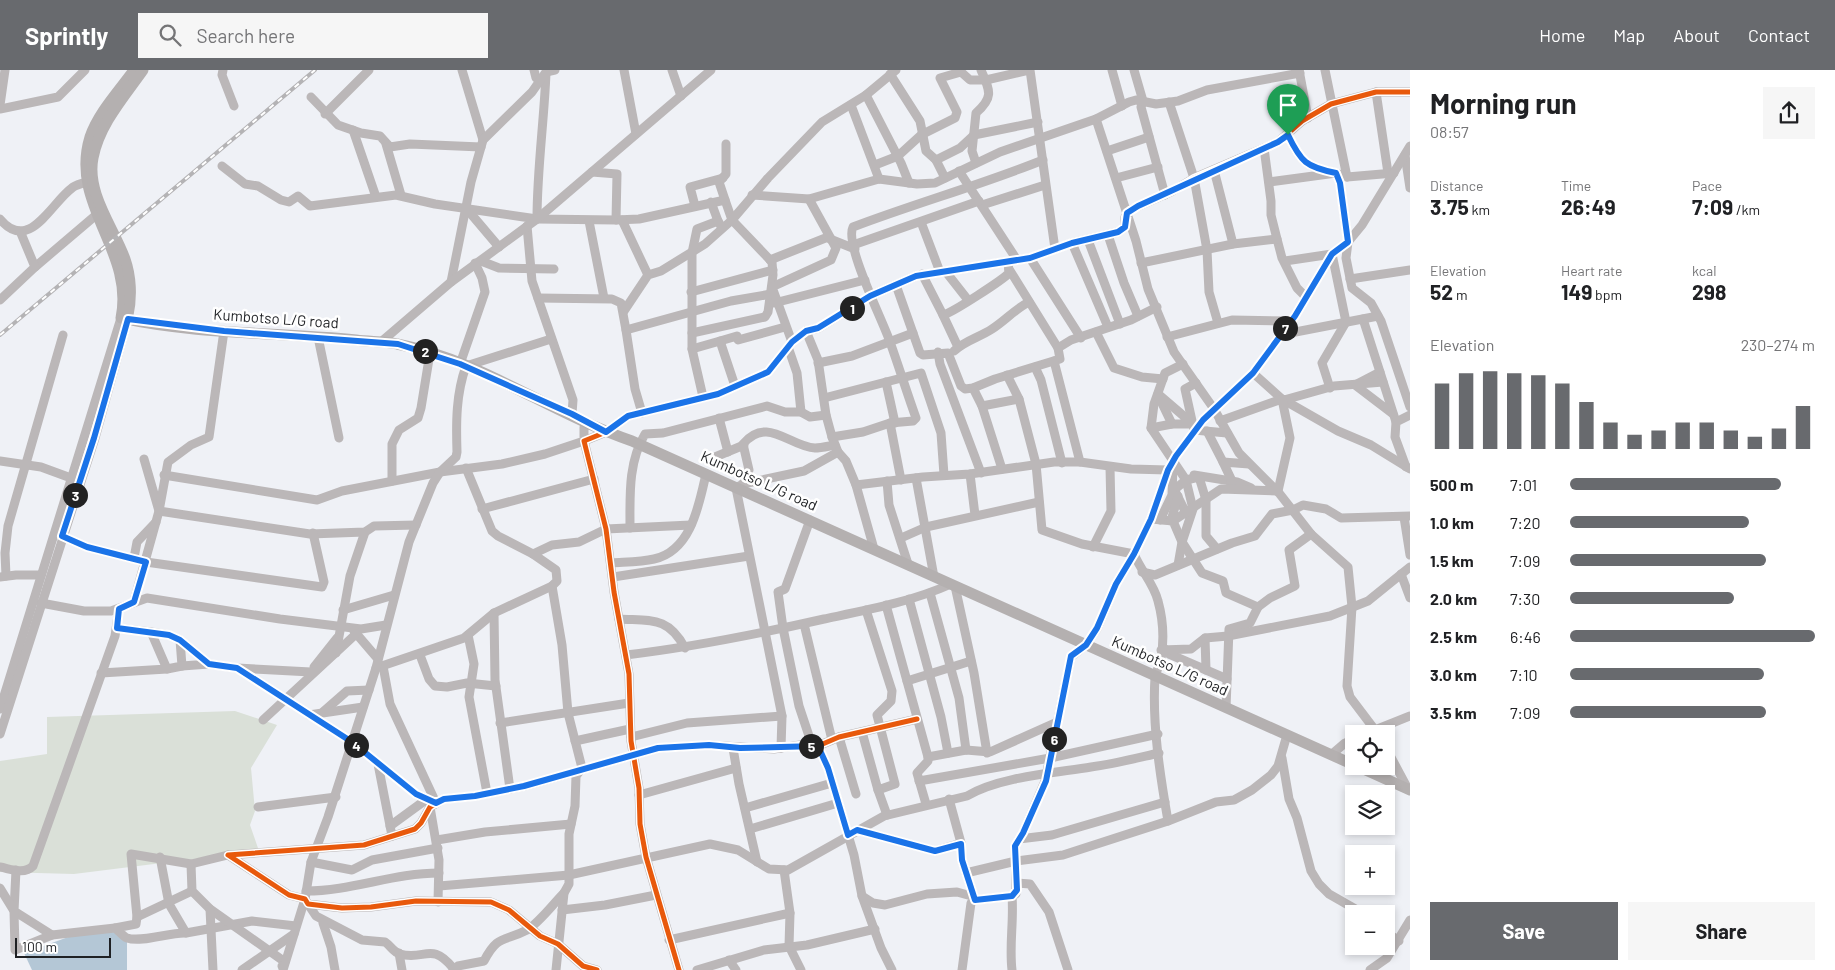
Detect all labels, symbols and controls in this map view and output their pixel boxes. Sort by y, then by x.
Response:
search box [138,13,488,58]
text: Sprintly [25,21,108,50]
icon: search [156,21,184,49]
text: Search here [196,24,295,47]
text: Home [1539,24,1585,46]
text: Map [1613,24,1645,46]
text: About [1673,24,1720,46]
text: Contact [1748,24,1810,46]
pin [1267,84,1309,135]
text: Morning run [1430,86,1577,120]
button: share [1763,87,1815,139]
icon: arrive [1274,91,1302,119]
text: 08:57 [1430,122,1469,141]
text: Distance [1430,177,1483,194]
text: Time [1561,177,1591,194]
text: Pace [1692,177,1722,194]
text: 3.75 [1430,194,1469,219]
text: 26:49 [1561,194,1616,219]
text: 7:09 [1692,194,1733,219]
text: km [1469,201,1490,218]
text: /km [1733,201,1760,218]
text: Elevation [1430,262,1486,279]
text: Heart rate [1561,262,1622,279]
text: kcal [1692,262,1716,279]
text: 52 [1430,279,1453,304]
text: 149 [1561,279,1592,304]
text: 298 [1692,279,1726,304]
text: m [1453,286,1467,303]
text: bpm [1592,286,1622,303]
pin: 1 [840,296,864,320]
text: 1 [850,300,855,317]
street label: Kumbotso L/G road [213,305,339,331]
pin: 7 [1272,316,1298,340]
text: 7 [1282,320,1289,337]
text: Elevation [1430,335,1494,354]
text: 230–274 m [1741,335,1815,354]
pin: 2 [412,338,438,364]
text: 2 [422,343,429,360]
street label: Kumbotso L/G road [698,446,820,514]
text: 500 m [1430,475,1473,494]
text: 7:01 [1510,475,1537,494]
pin: 3 [62,482,88,508]
text: 3 [72,487,79,504]
text: 1.0 km [1430,513,1474,532]
text: 7:20 [1510,513,1541,532]
text: 1.5 km [1430,551,1474,570]
text: 7:09 [1510,551,1540,570]
text: 2.0 km [1430,589,1477,608]
text: 7:30 [1510,589,1540,608]
text: 2.5 km [1430,627,1477,646]
text: 6:46 [1510,627,1541,646]
street label: Kumbotso L/G road [1109,631,1231,699]
text: 3.0 km [1430,665,1477,684]
text: 7:10 [1510,665,1538,684]
text: 3.5 km [1430,703,1477,722]
text: 7:09 [1510,703,1540,722]
map controls [1345,725,1395,955]
button: locate [1345,725,1395,775]
pin: 6 [1042,726,1066,752]
text: 6 [1051,731,1058,748]
pin: 4 [344,732,368,758]
pin: 5 [798,734,824,758]
text: 4 [352,737,361,754]
text: 5 [808,738,815,755]
button: layers [1345,785,1395,835]
button: + [1345,845,1395,895]
button: Save [1430,902,1618,960]
button: Share [1628,902,1815,960]
button: − [1345,905,1395,955]
scale bar [15,935,111,958]
text: 100 m [22,938,57,955]

